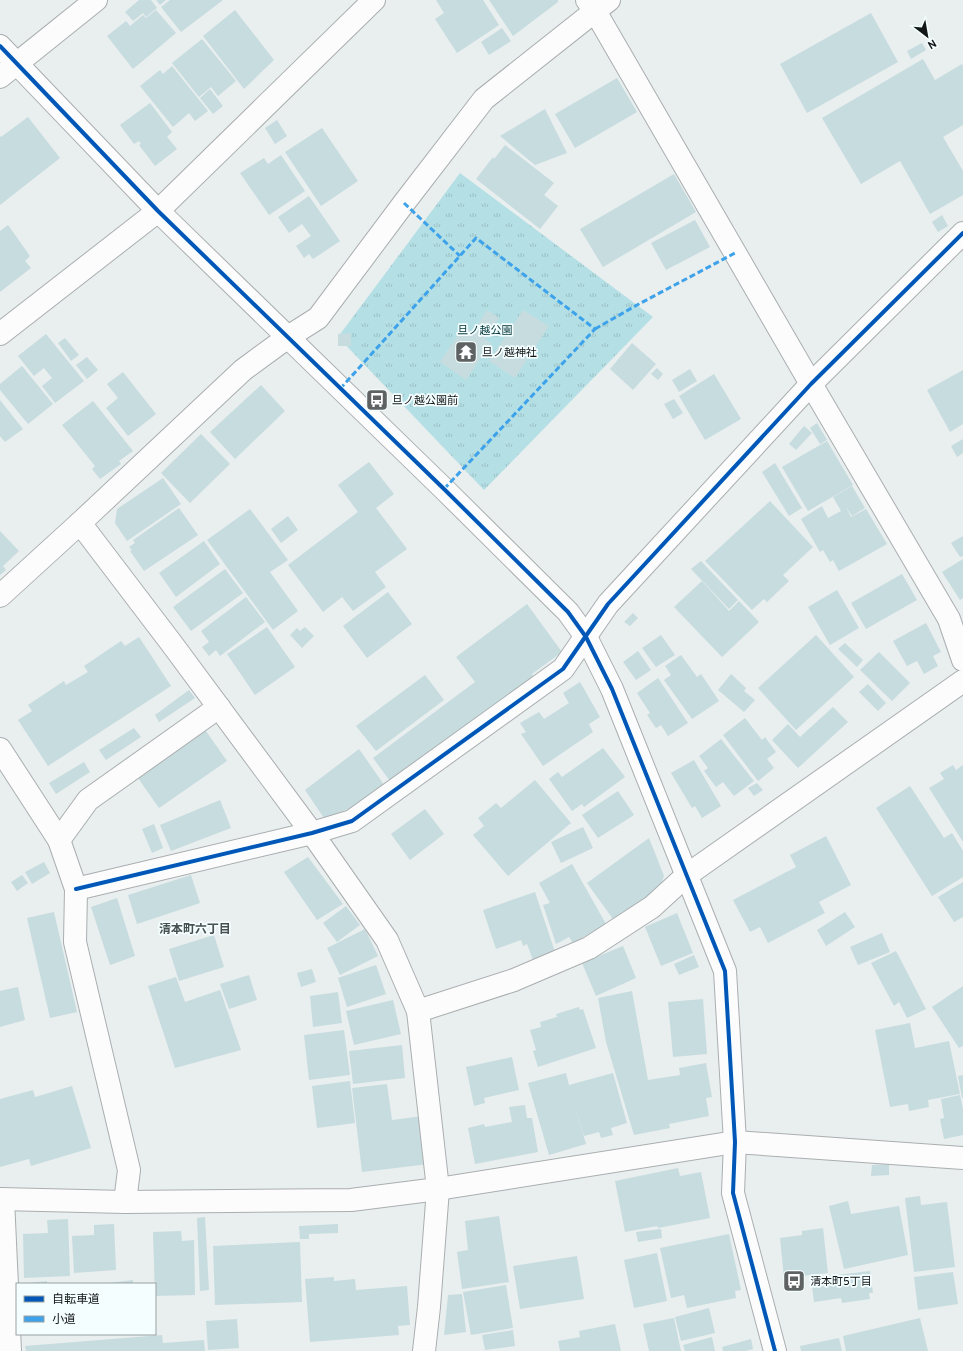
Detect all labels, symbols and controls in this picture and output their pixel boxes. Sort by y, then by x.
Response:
north arrow [907,16,947,56]
text: N [925,36,939,52]
park label: 旦ノ越公園 [458,324,513,338]
temple icon: 旦ノ越神社 [453,339,479,365]
place label: 旦ノ越神社 [482,346,537,360]
bus stop icon: 旦ノ越公園前 [364,387,390,413]
place label: 旦ノ越公園前 [392,394,458,408]
district label: 清本町六丁目 [159,922,231,938]
bus stop icon: 清本町5丁目 [781,1268,807,1294]
place label: 清本町5丁目 [810,1275,872,1289]
legend [16,1283,156,1335]
text: 自転車道 [52,1292,100,1308]
text: 小道 [52,1312,76,1328]

